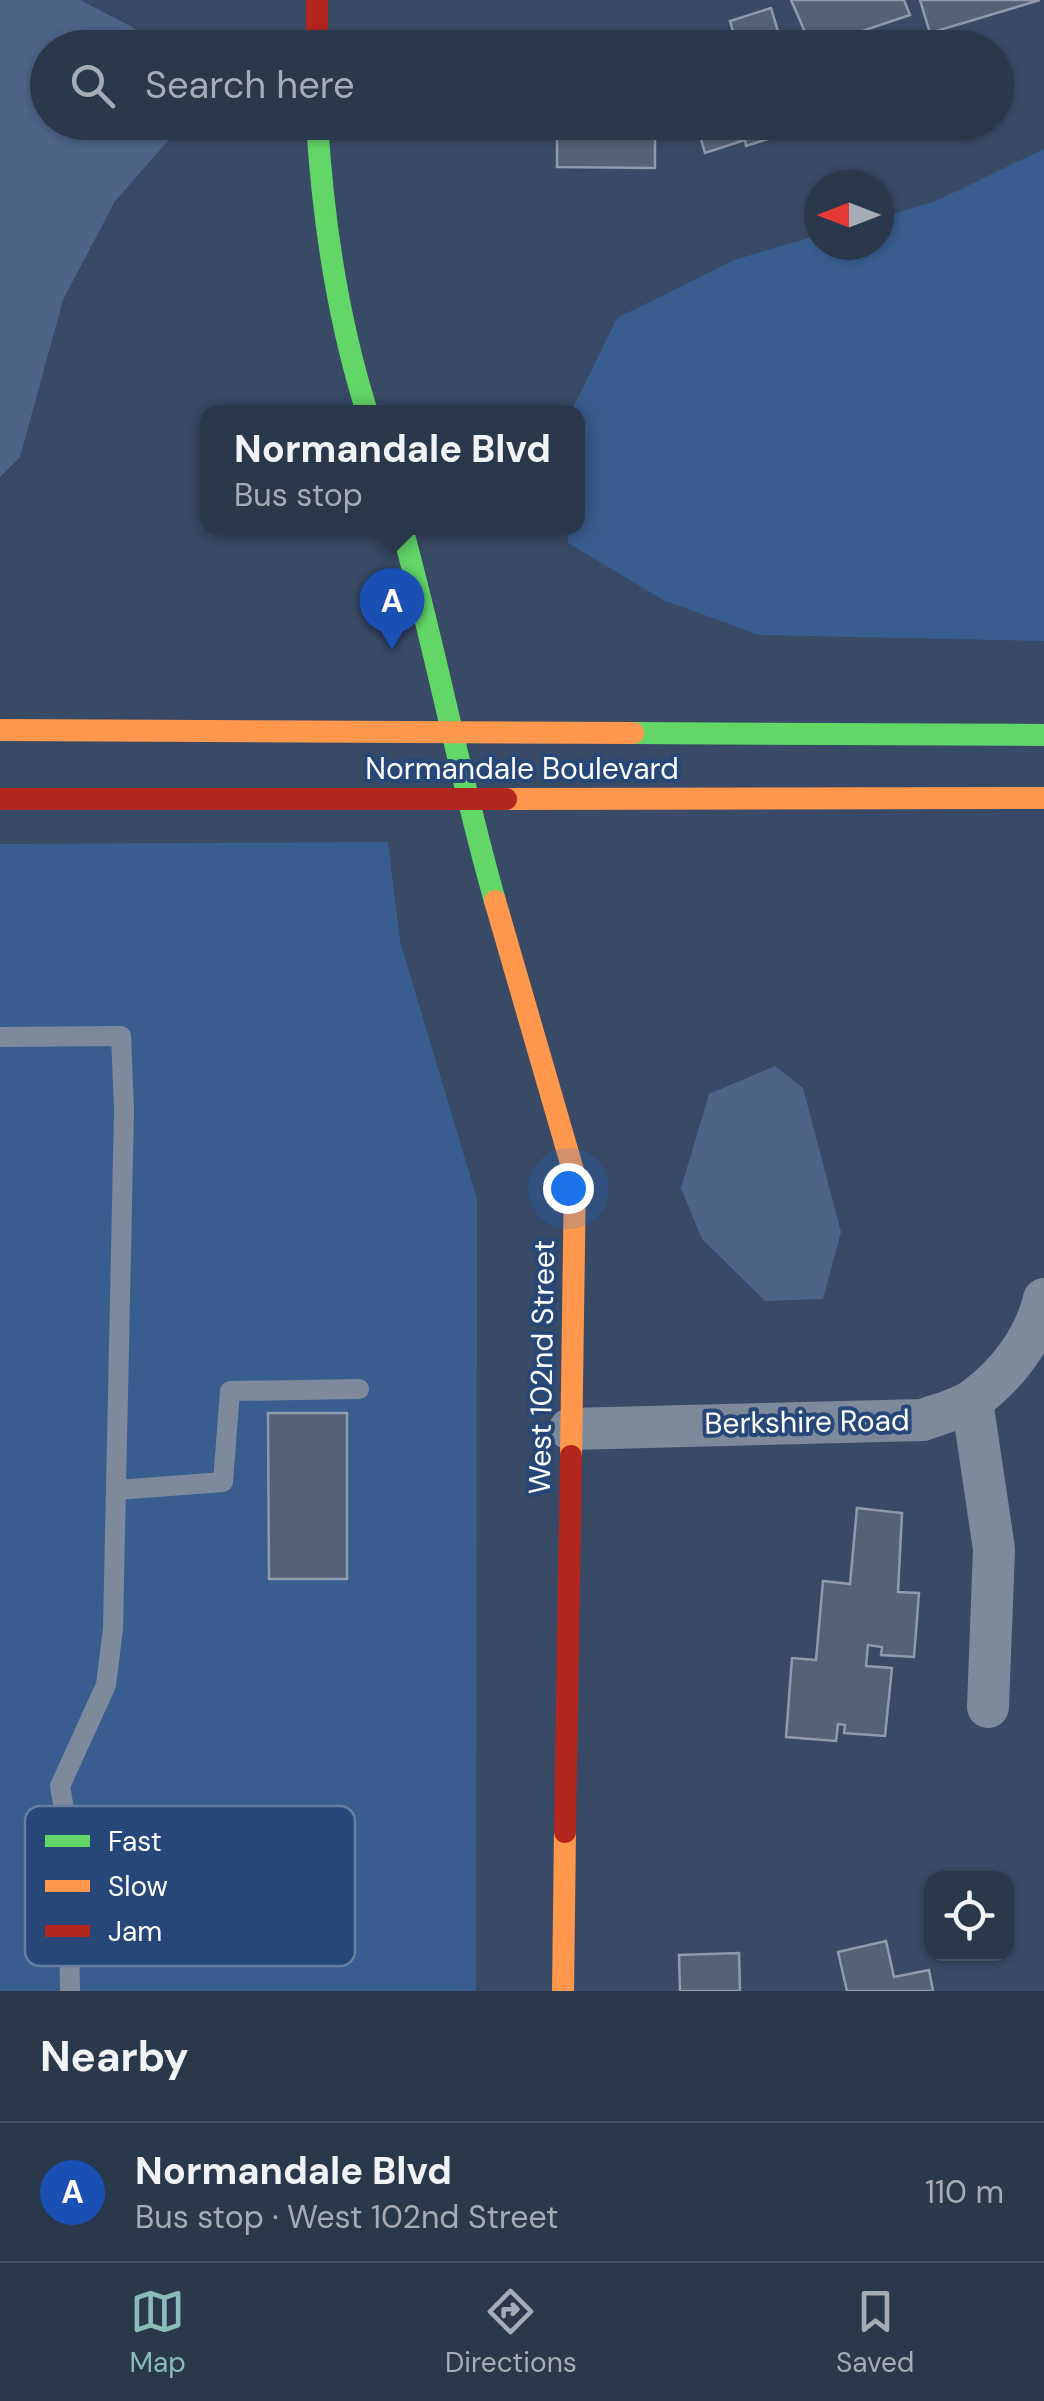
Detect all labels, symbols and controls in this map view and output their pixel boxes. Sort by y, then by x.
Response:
search box [30,30,1014,140]
icon: search [65,58,120,113]
text: Search here [145,60,355,110]
north arrow [804,170,894,260]
popup [200,405,585,535]
text: Normandale Blvd [234,424,551,474]
text: Bus stop [234,474,363,516]
pin: A [360,568,424,650]
street label: Normandale Boulevard [365,749,679,788]
your location [543,1163,594,1214]
street label: West 102nd Street [520,1239,563,1495]
street label: Berkshire Road [704,1400,910,1443]
legend [25,1806,355,1966]
text: Fast [108,1823,162,1860]
text: Slow [108,1868,168,1905]
map controls [924,1871,1014,1961]
button: locate [924,1871,1014,1961]
text: Jam [108,1913,162,1950]
text: Nearby [40,2029,189,2084]
text: Normandale Blvd [135,2146,452,2196]
text: A [61,2171,84,2213]
text: 110 m [925,2171,1004,2213]
text: Bus stop · West 102nd Street [135,2196,559,2238]
tab: Map [130,2284,186,2381]
tab: Directions [445,2284,577,2381]
tab: Saved [836,2284,914,2381]

